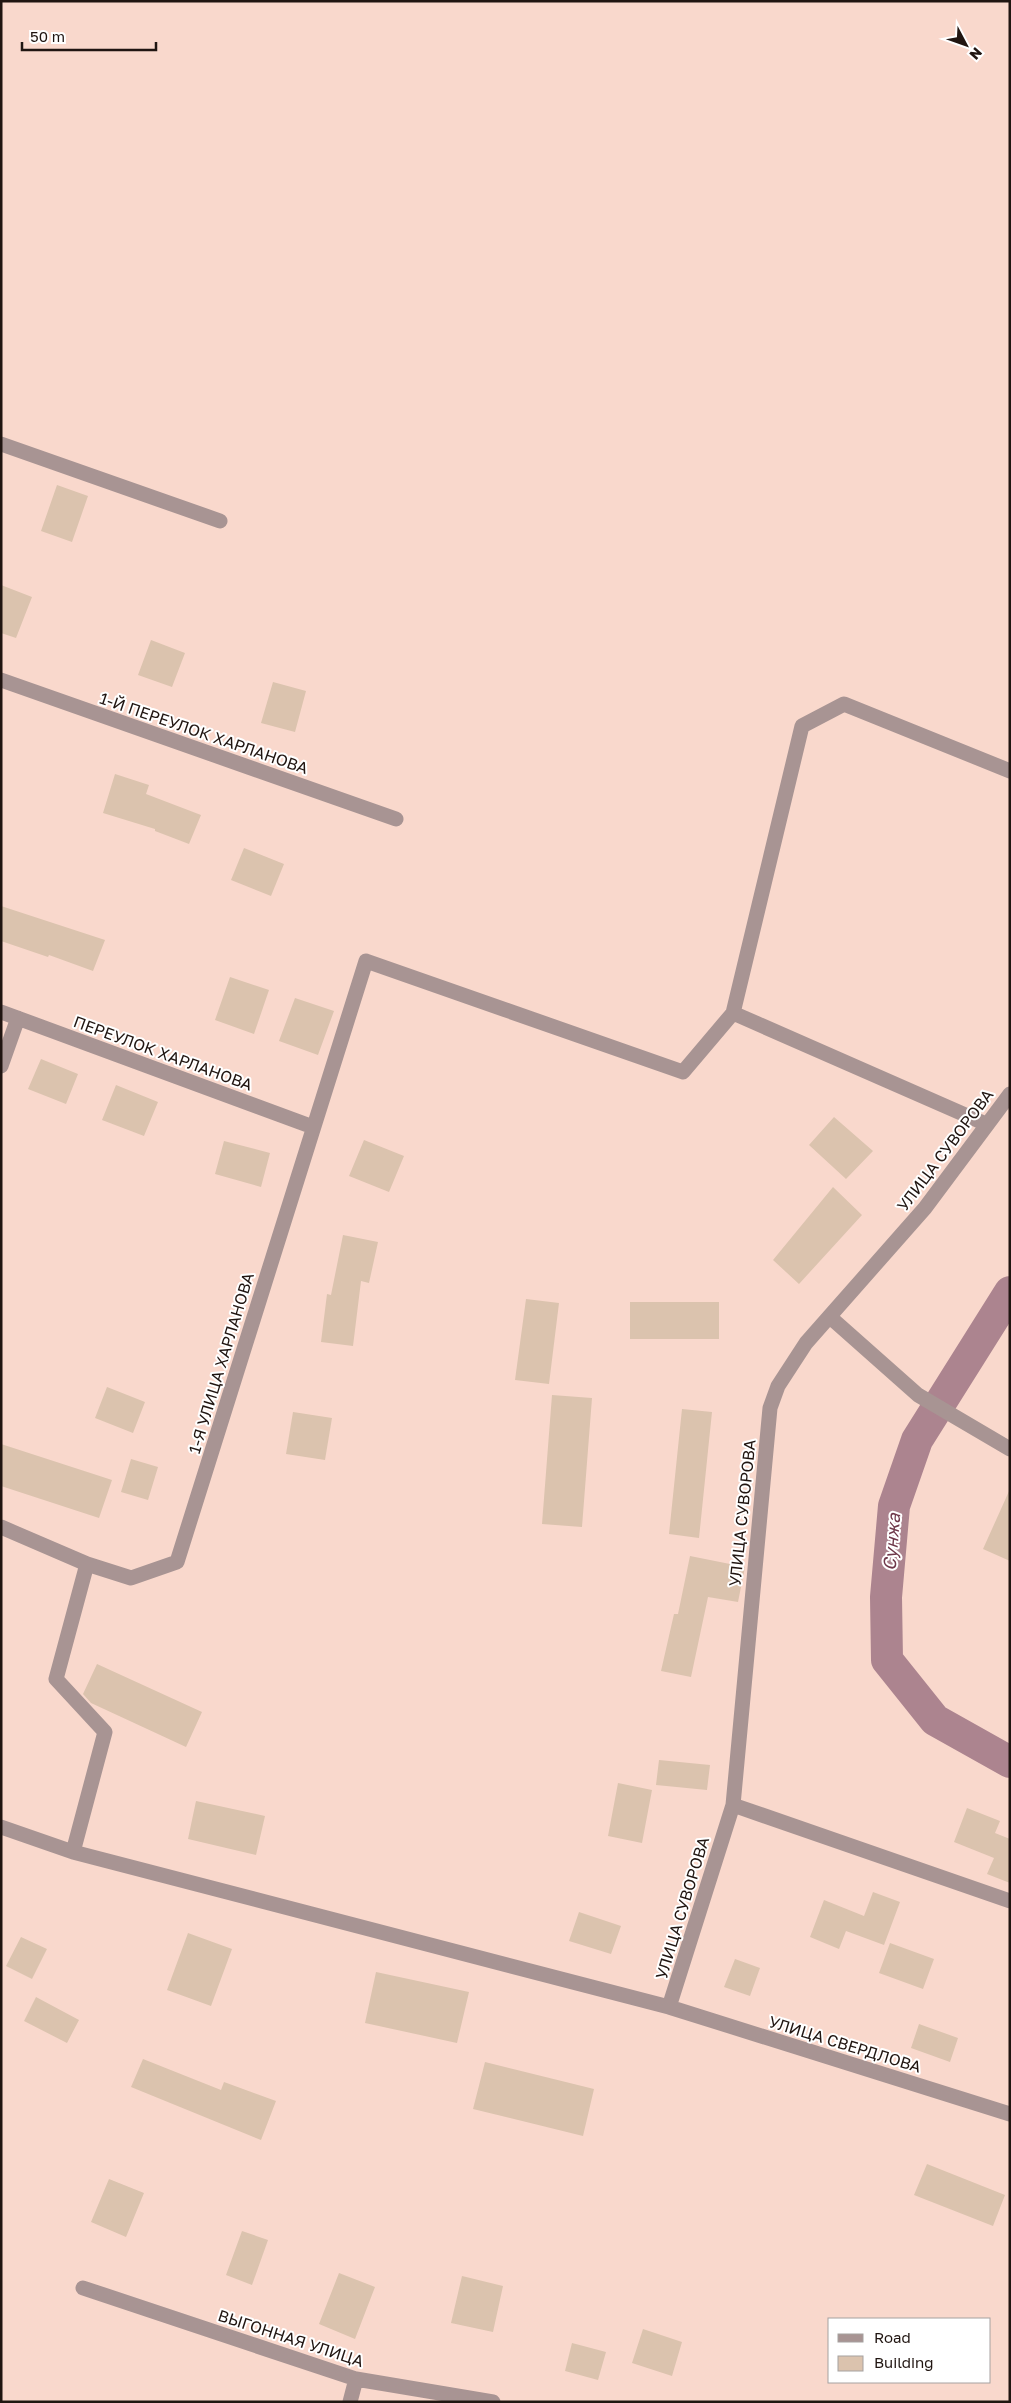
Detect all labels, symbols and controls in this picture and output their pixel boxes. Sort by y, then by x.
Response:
scale bar [22,20,156,52]
north arrow [941,20,991,70]
text: 50 m [30,27,65,45]
text: N [966,44,986,63]
street label: 1-Й ПЕРЕУЛОК ХАРЛАНОВА [97,688,311,778]
street label: ПЕРЕУЛОК ХАРЛАНОВА [71,1011,255,1095]
street label: УЛИЦА СУВОРОВА [893,1085,998,1215]
street label: 1-Я УЛИЦА ХАРЛАНОВА [184,1270,258,1456]
street label: УЛИЦА СУВОРОВА [724,1438,760,1588]
water label: Сунжа [878,1511,905,1572]
street label: УЛИЦА СУВОРОВА [651,1834,713,1982]
street label: УЛИЦА СВЕРДЛОВА [766,2011,924,2077]
street label: ВЫГОННАЯ УЛИЦА [216,2305,367,2371]
legend [828,2318,991,2383]
text: Road [874,2328,911,2346]
text: Building [874,2353,934,2371]

